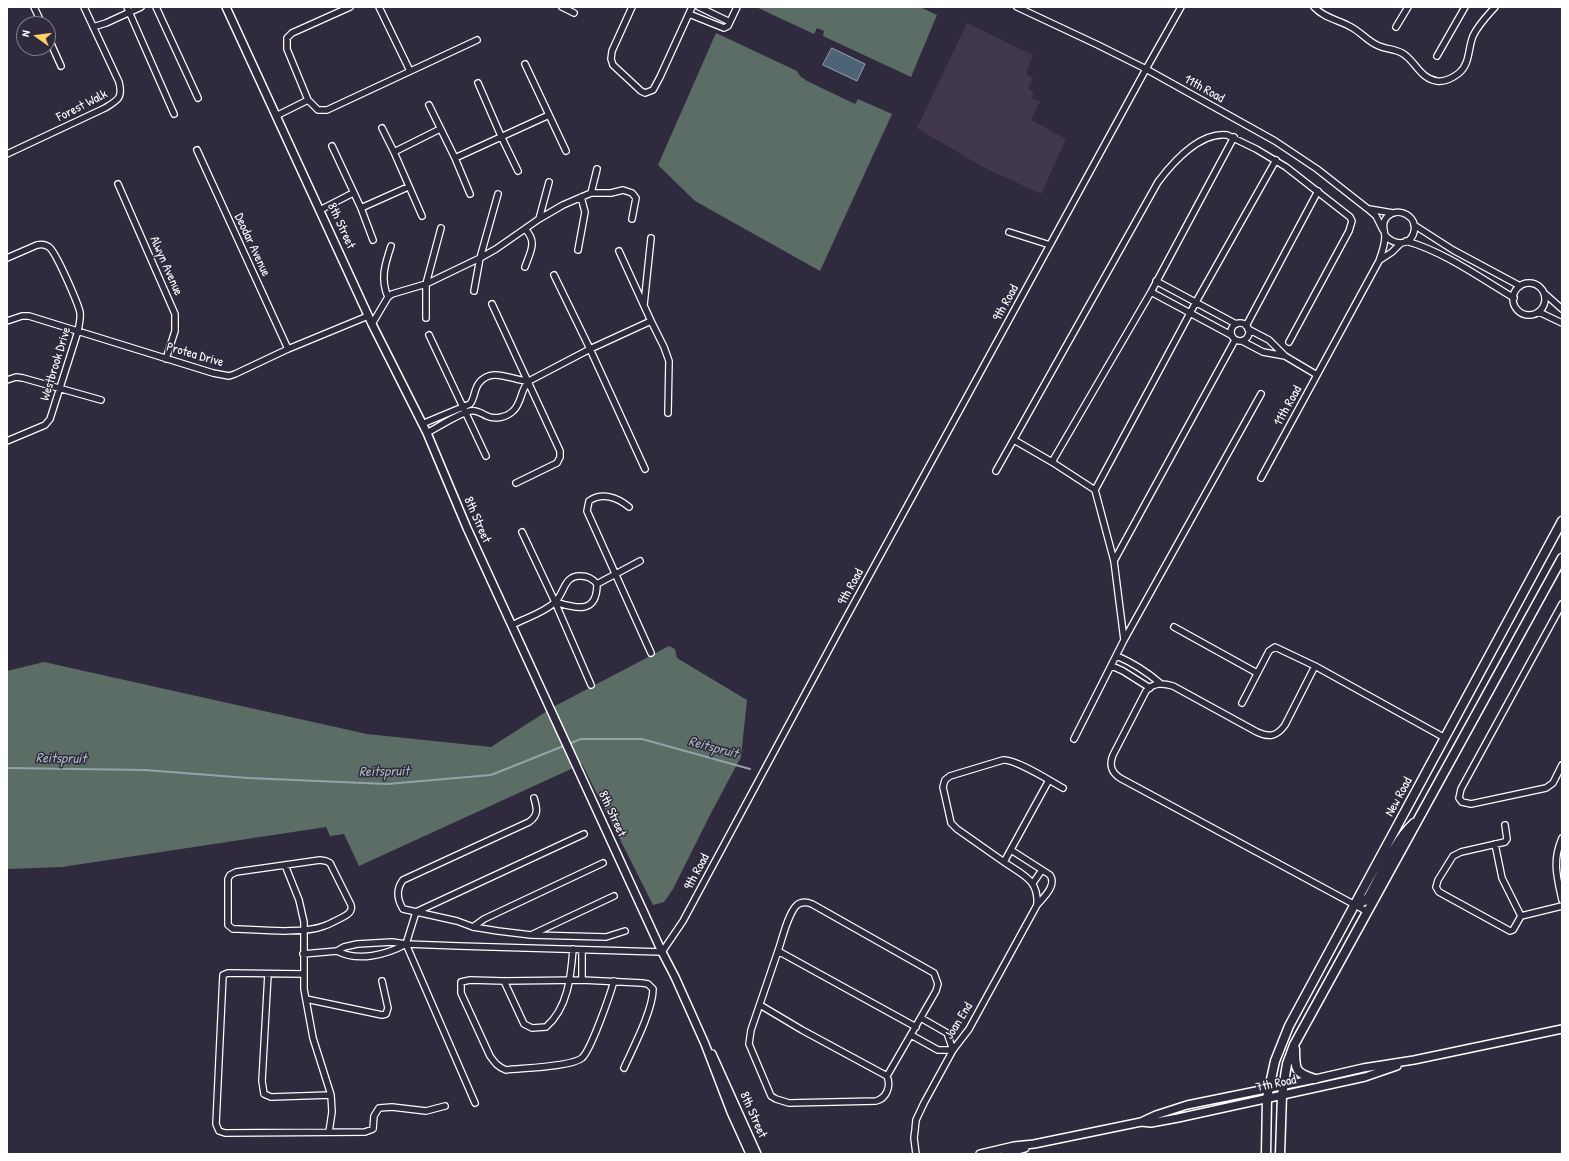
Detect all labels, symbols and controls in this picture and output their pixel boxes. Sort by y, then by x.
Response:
north arrow [16,16,56,56]
text: N [18,29,33,38]
street label: 11th Road [1181,72,1227,106]
street label: Forest Walk [54,87,110,125]
street label: 8th Street [324,201,358,251]
street label: Deodar Avenue [231,211,273,279]
street label: Alwyn Avenue [146,234,186,298]
street label: 9th Road [990,282,1022,324]
street label: Westbrook Drive [37,325,75,403]
street label: Protea Drive [165,339,225,371]
street label: 11th Road [1271,383,1305,429]
street label: 8th Street [460,495,494,545]
street label: 9th Road [835,566,867,608]
water label: Reitspruit [687,733,739,763]
water label: Reitspruit [36,750,86,768]
water label: Reitspruit [359,763,409,781]
street label: New Road [1382,775,1416,819]
street label: 8th Street [595,789,629,839]
street label: 9th Road [681,851,713,893]
street label: Joan End [942,1000,976,1042]
street label: 7th Road [1254,1072,1298,1096]
street label: 8th Street [736,1090,770,1140]

